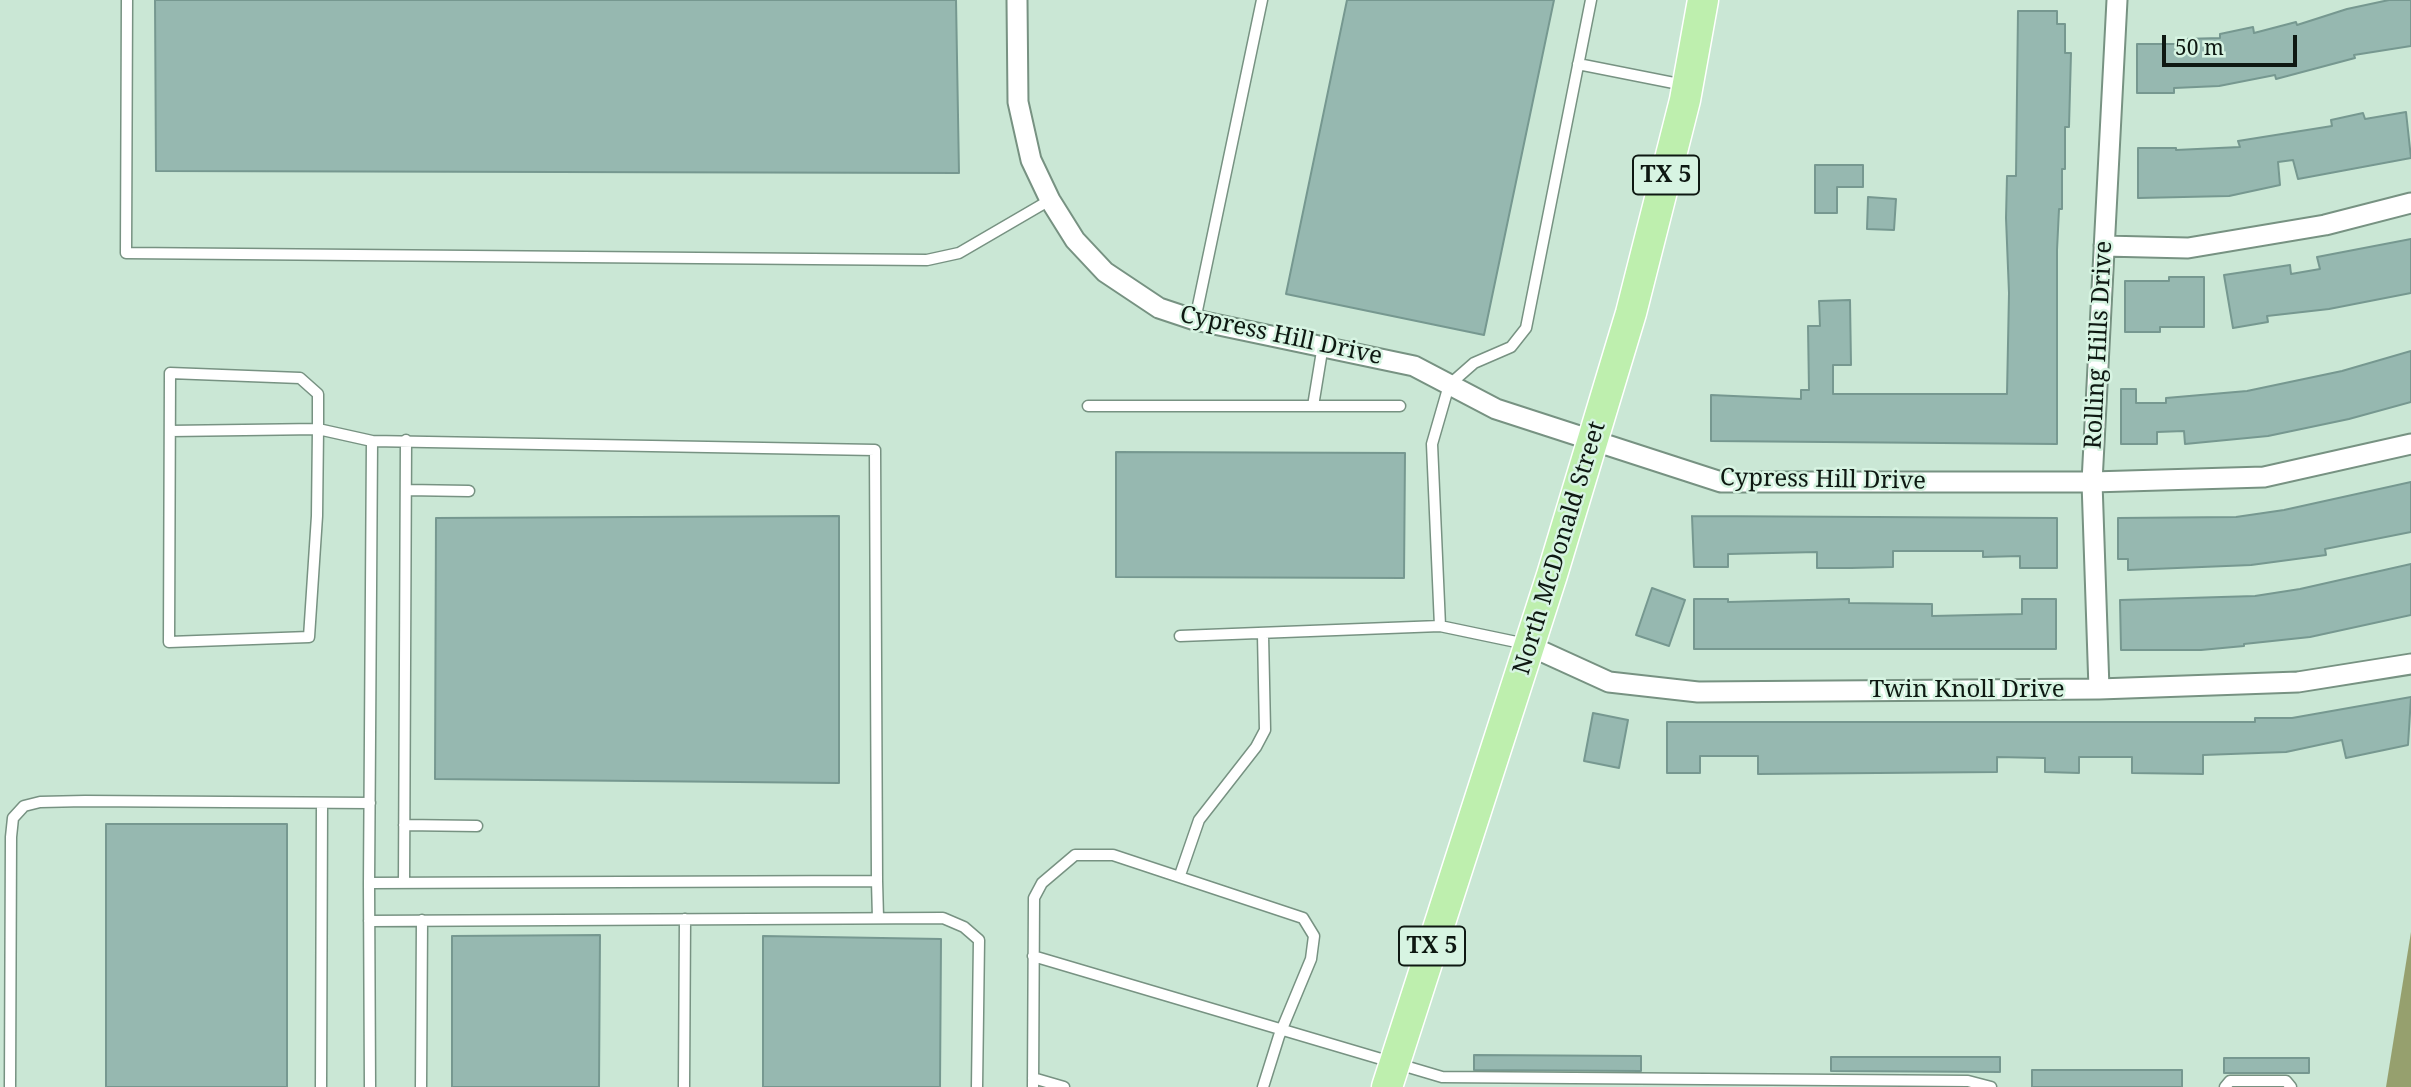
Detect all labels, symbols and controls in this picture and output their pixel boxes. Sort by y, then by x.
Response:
scale bar [2166,21,2301,65]
text: 50 m [2175,33,2224,61]
road number: TX 5 [1633,156,1699,194]
street label: Rolling Hills Drive [2079,240,2119,450]
street label: Cypress Hill Drive [1177,300,1385,372]
street label: North McDonald Street [1508,418,1612,678]
street label: Cypress Hill Drive [1720,464,1926,496]
street label: Twin Knoll Drive [1869,676,2065,704]
road number: TX 5 [1399,926,1465,965]

